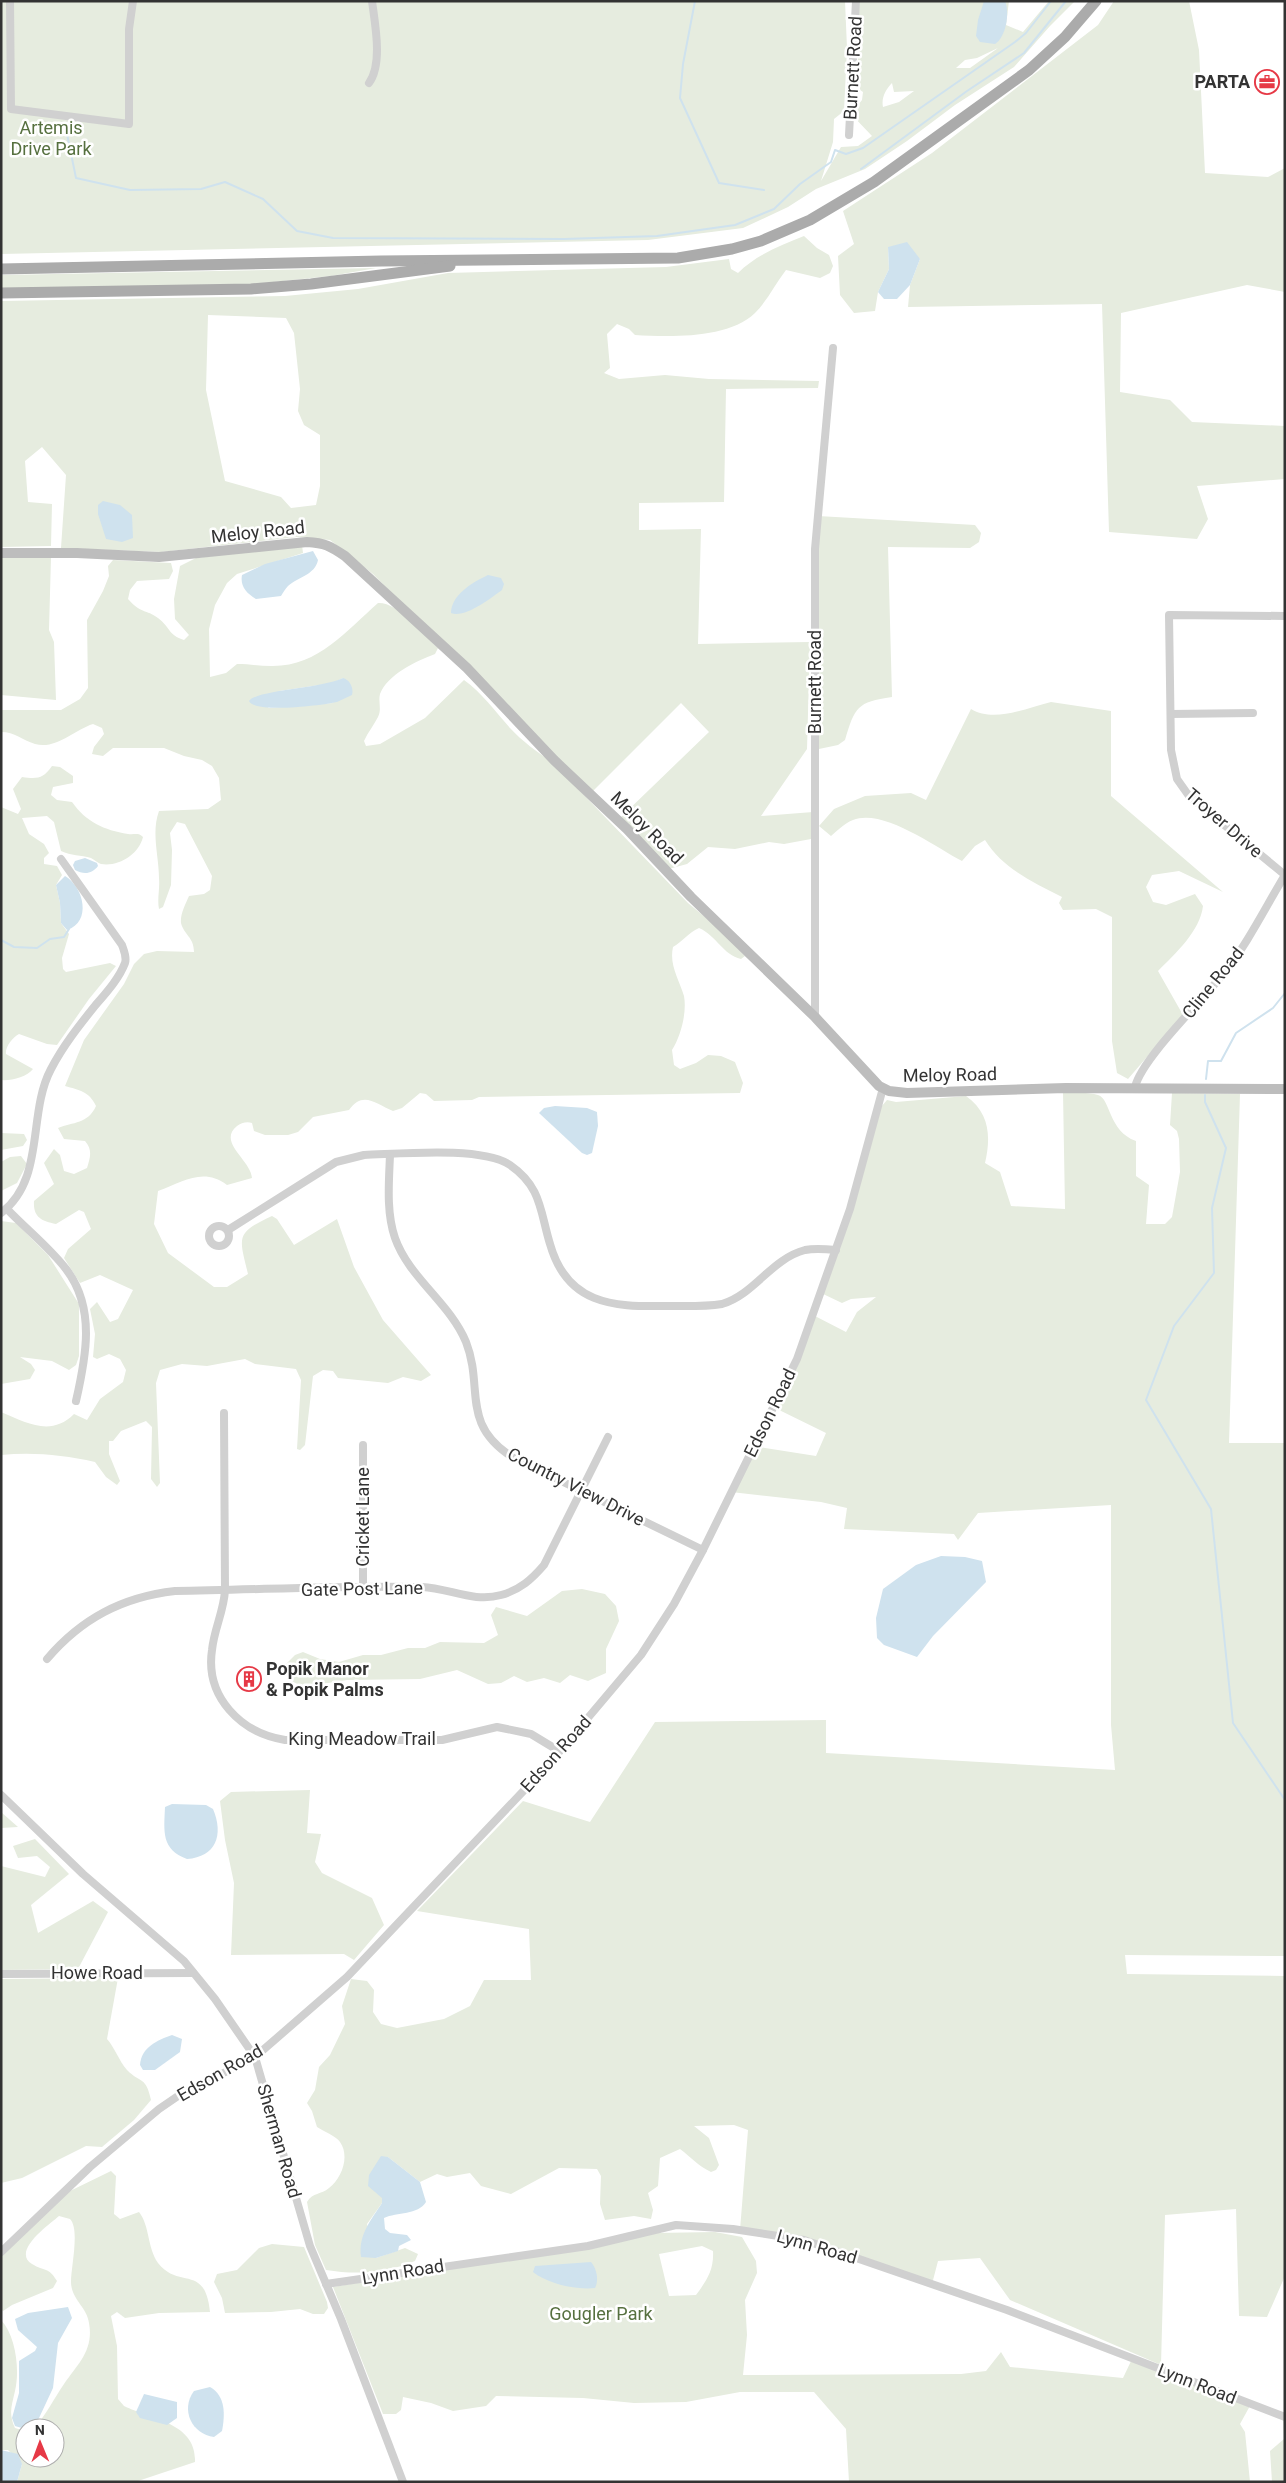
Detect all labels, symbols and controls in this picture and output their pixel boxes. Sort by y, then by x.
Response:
street label: Burnett Road [839,15,866,121]
office icon: PARTA [1254,69,1280,95]
place label: PARTA [1194,71,1251,92]
park label: Artemis Drive Park [10,117,92,159]
street label: Meloy Road [210,516,306,547]
street label: Burnett Road [804,630,825,734]
street label: Troyer Drive [1182,784,1267,862]
street label: Meloy Road [607,787,688,868]
street label: Cline Road [1177,943,1248,1023]
street label: Meloy Road [903,1063,997,1086]
street label: Edson Road [739,1365,800,1460]
street label: Country View Drive [504,1443,648,1530]
street label: Cricket Lane [352,1467,373,1567]
street label: Gate Post Lane [301,1577,423,1600]
place label: Popik Manor & Popik Palms [266,1658,384,1700]
building icon: Popik Manor & Popik Palms [236,1666,262,1692]
street label: Edson Road [516,1711,595,1796]
street label: King Meadow Trail [288,1728,436,1749]
street label: Howe Road [51,1962,143,1983]
street label: Edson Road [173,2040,266,2106]
street label: Sherman Road [253,2081,306,2200]
street label: Lynn Road [775,2225,860,2268]
street label: Lynn Road [360,2255,445,2288]
park label: Gougler Park [549,2303,654,2324]
street label: Lynn Road [1155,2359,1240,2408]
north arrow [15,2418,65,2468]
text: N [35,2422,45,2438]

